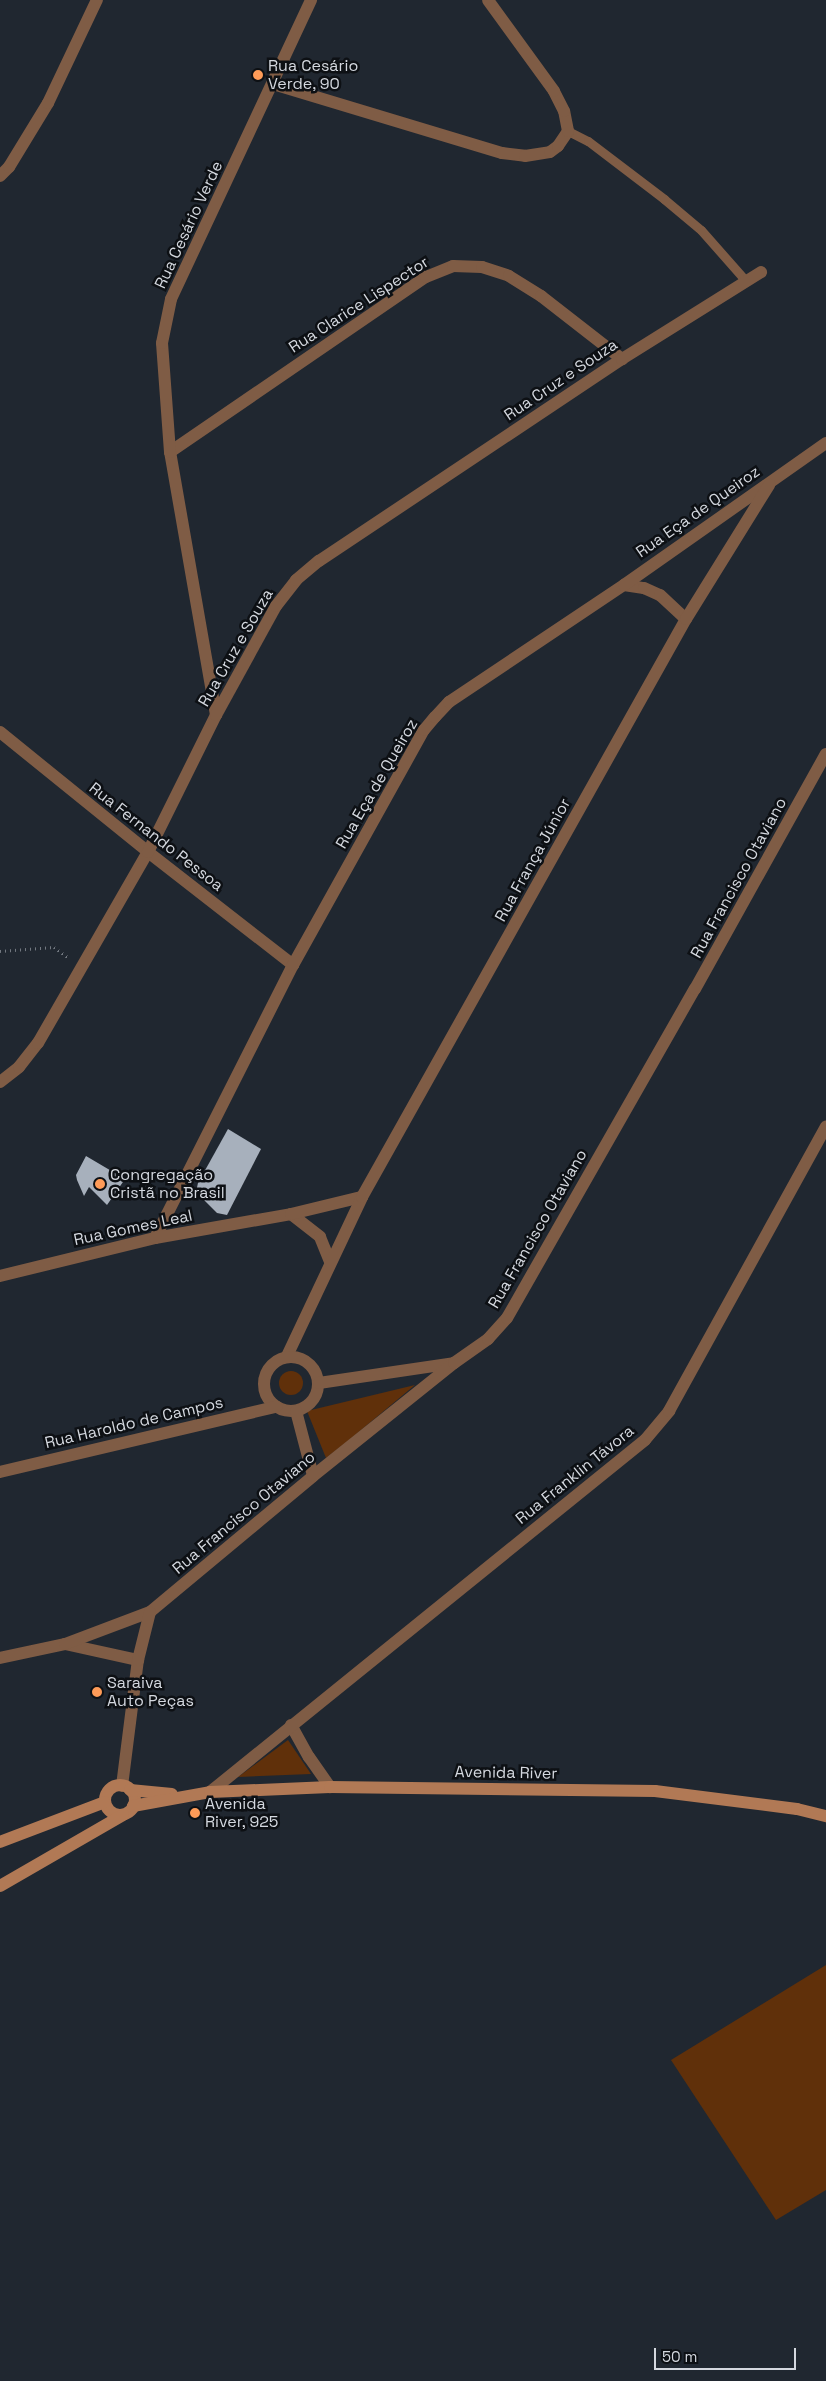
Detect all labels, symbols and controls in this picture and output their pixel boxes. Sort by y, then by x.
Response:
place label: Rua Cesário Verde, 90 [268,56,358,94]
marker: Rua Cesário Verde, 90 [252,69,264,81]
street label: Rua Cesário Verde [151,158,227,292]
street label: Rua Clarice Lispector [286,253,432,357]
street label: Rua Cruz e Souza [501,335,621,425]
street label: Rua Eça de Queiroz [632,462,764,562]
street label: Rua Cruz e Souza [195,586,277,710]
street label: Rua Eça de Queiroz [332,716,422,852]
street label: Rua Fernando Pessoa [85,779,227,895]
street label: Rua Francisco Otaviano [687,794,791,962]
street label: Rua França Júnior [491,795,575,925]
street label: Rua Francisco Otaviano [485,1146,591,1312]
place label: Congregação Cristã no Brasil [110,1165,225,1203]
marker: Congregação Cristã no Brasil [94,1178,106,1190]
street label: Rua Gomes Leal [72,1206,194,1250]
street label: Rua Haroldo de Campos [43,1393,225,1453]
street label: Rua Franklin Távora [512,1421,638,1529]
street label: Rua Francisco Otaviano [169,1448,319,1578]
place label: Saraiva Auto Peças [107,1673,194,1711]
marker: Saraiva Auto Peças [91,1686,103,1698]
street label: Avenida River [454,1763,558,1783]
place label: Avenida River, 925 [205,1794,279,1832]
marker: Avenida River, 925 [189,1807,201,1819]
scale bar [656,2338,798,2370]
text: 50 m [662,2347,697,2366]

